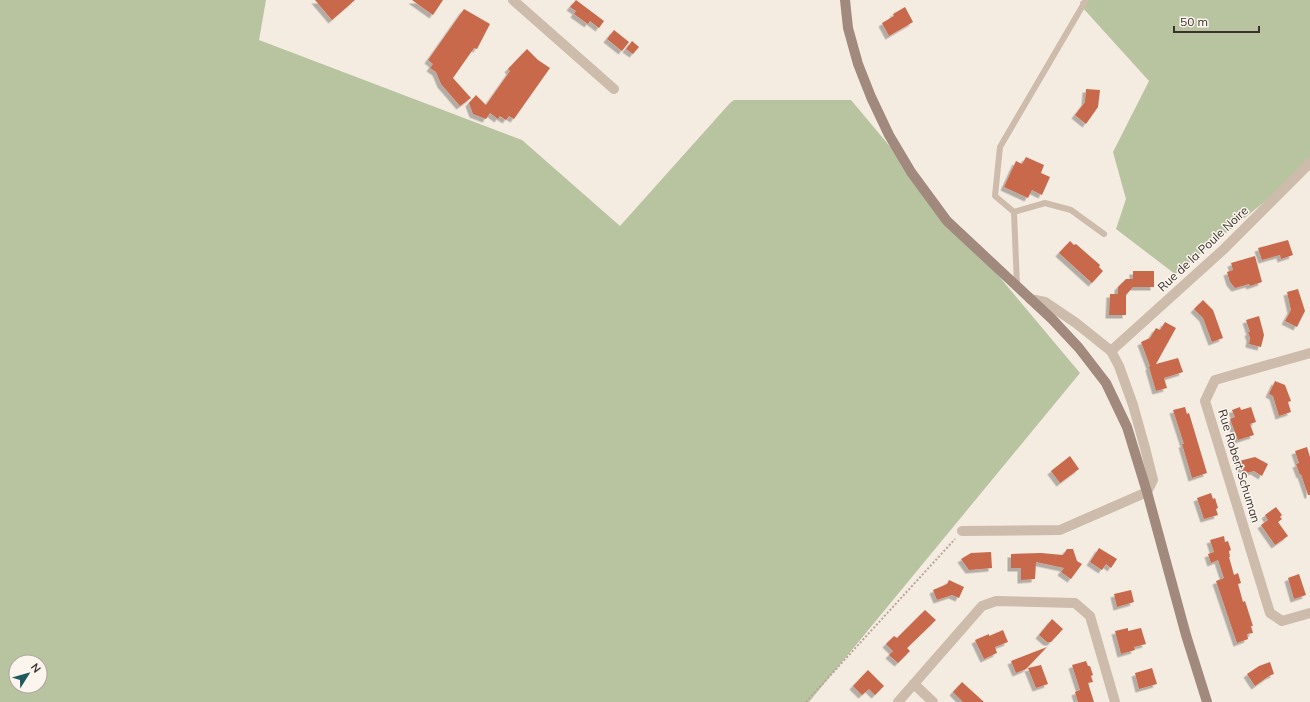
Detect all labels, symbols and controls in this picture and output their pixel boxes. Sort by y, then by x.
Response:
scale bar [1174,8,1259,34]
text: 50 m [1180,14,1208,29]
street label: Rue de la Poule Noire [1154,203,1251,294]
street label: Rue Robert Schuman [1215,407,1264,524]
north arrow [8,654,48,694]
text: N [28,660,44,676]

